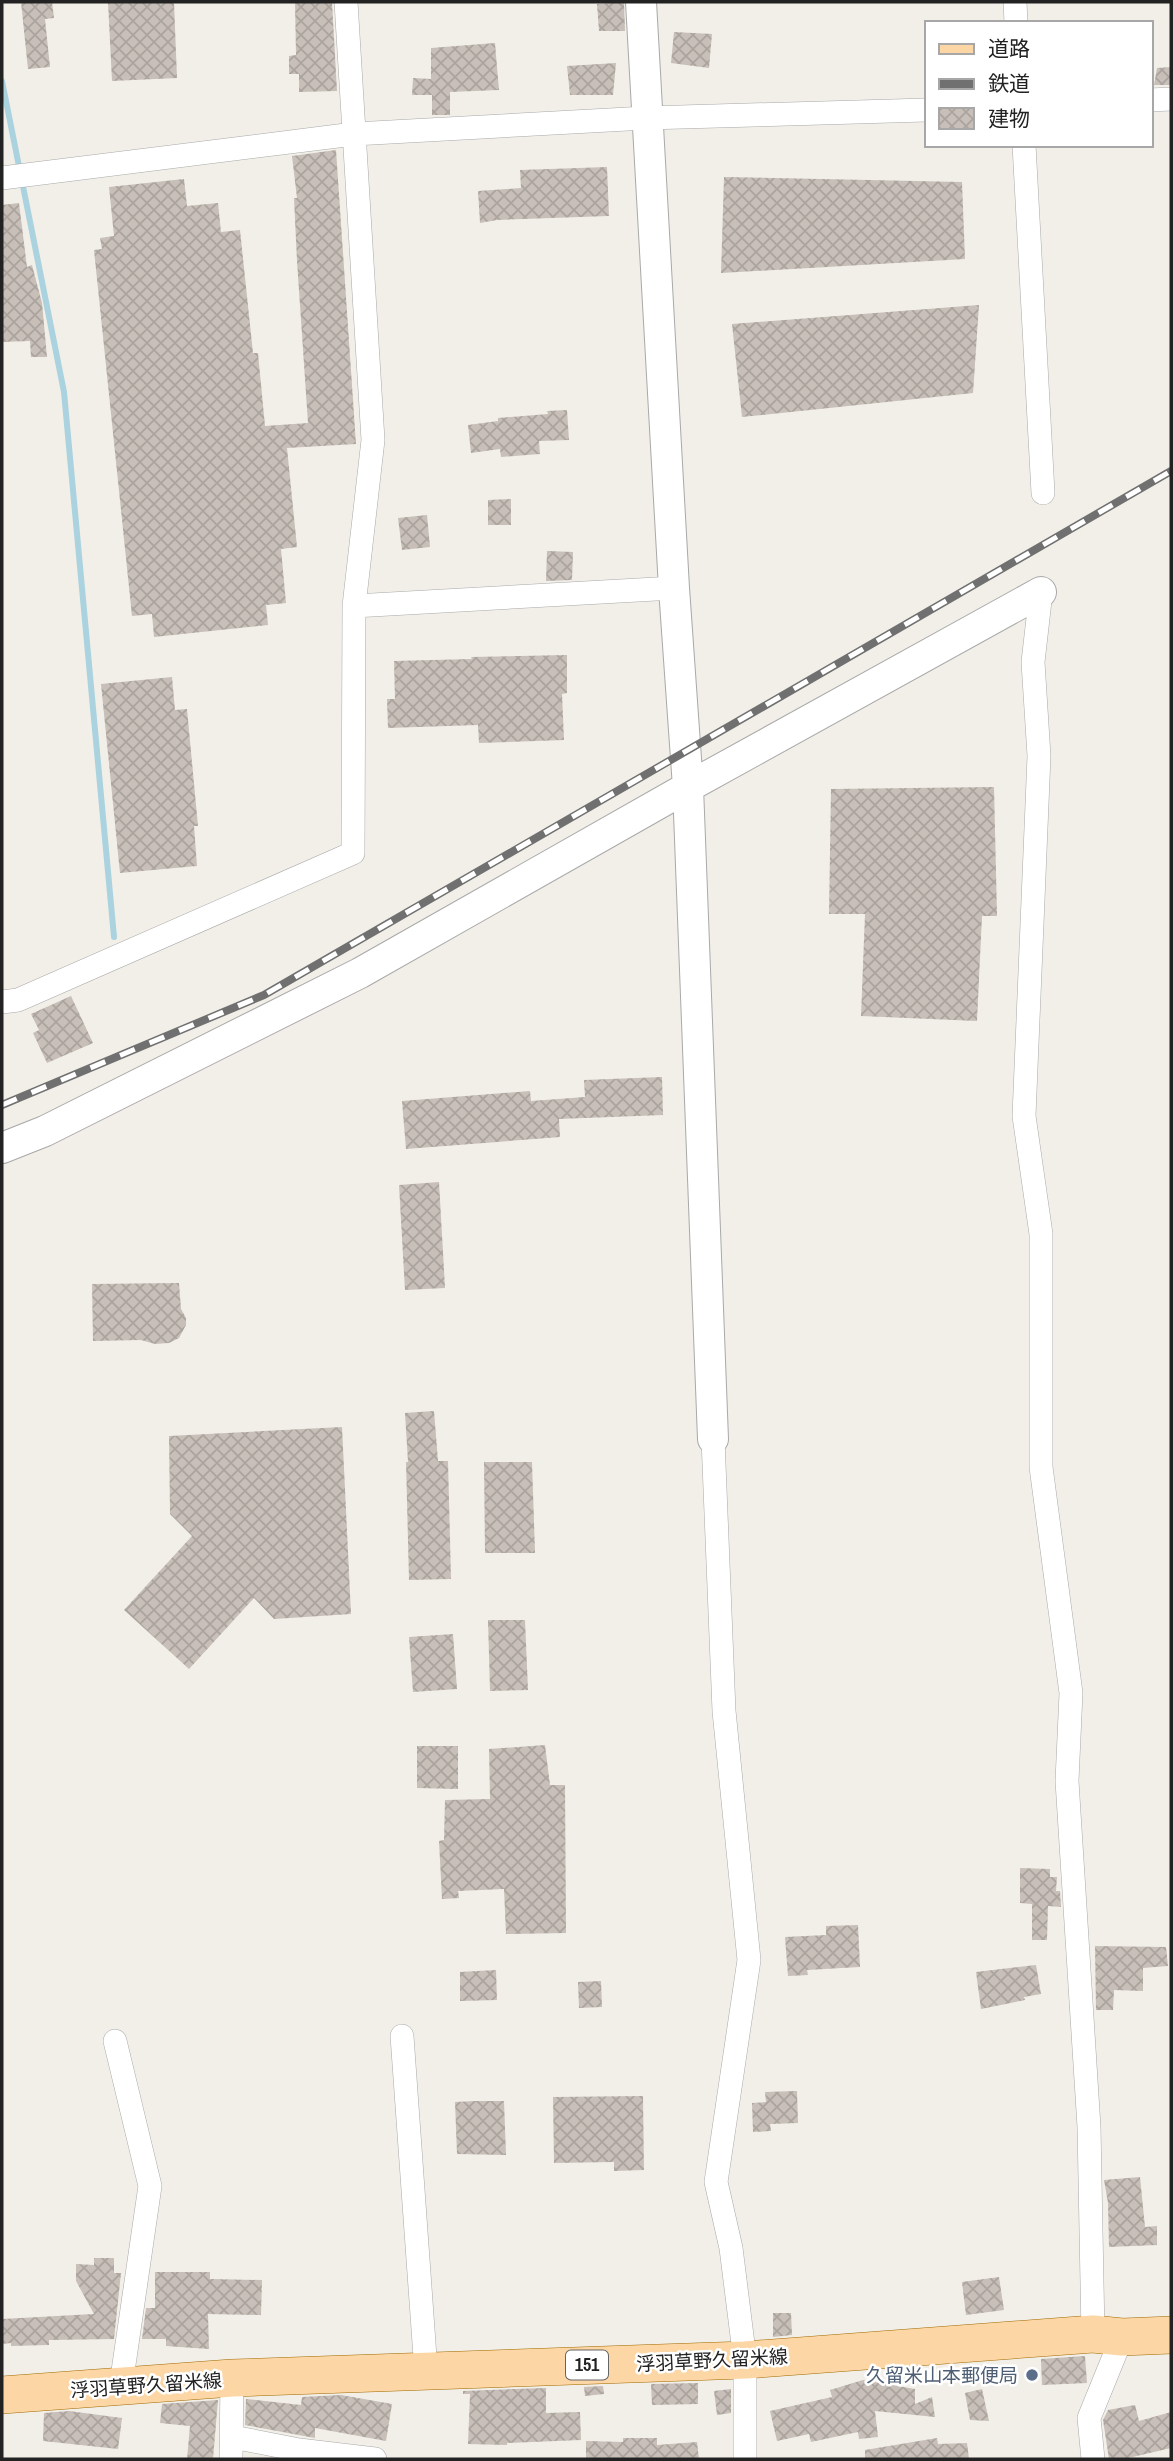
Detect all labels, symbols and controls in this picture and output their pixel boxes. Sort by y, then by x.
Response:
legend [925,21,1152,147]
text: 道路 [988,34,1030,63]
text: 鉄道 [988,69,1030,98]
text: 建物 [988,104,1030,133]
street label: 浮羽草野久留米線 [635,2343,789,2377]
road number: 151 [566,2350,608,2379]
place label: 久留米山本郵便局 [866,2362,1018,2388]
street label: 浮羽草野久留米線 [69,2367,223,2403]
marker: 久留米山本郵便局 [1024,2367,1040,2383]

